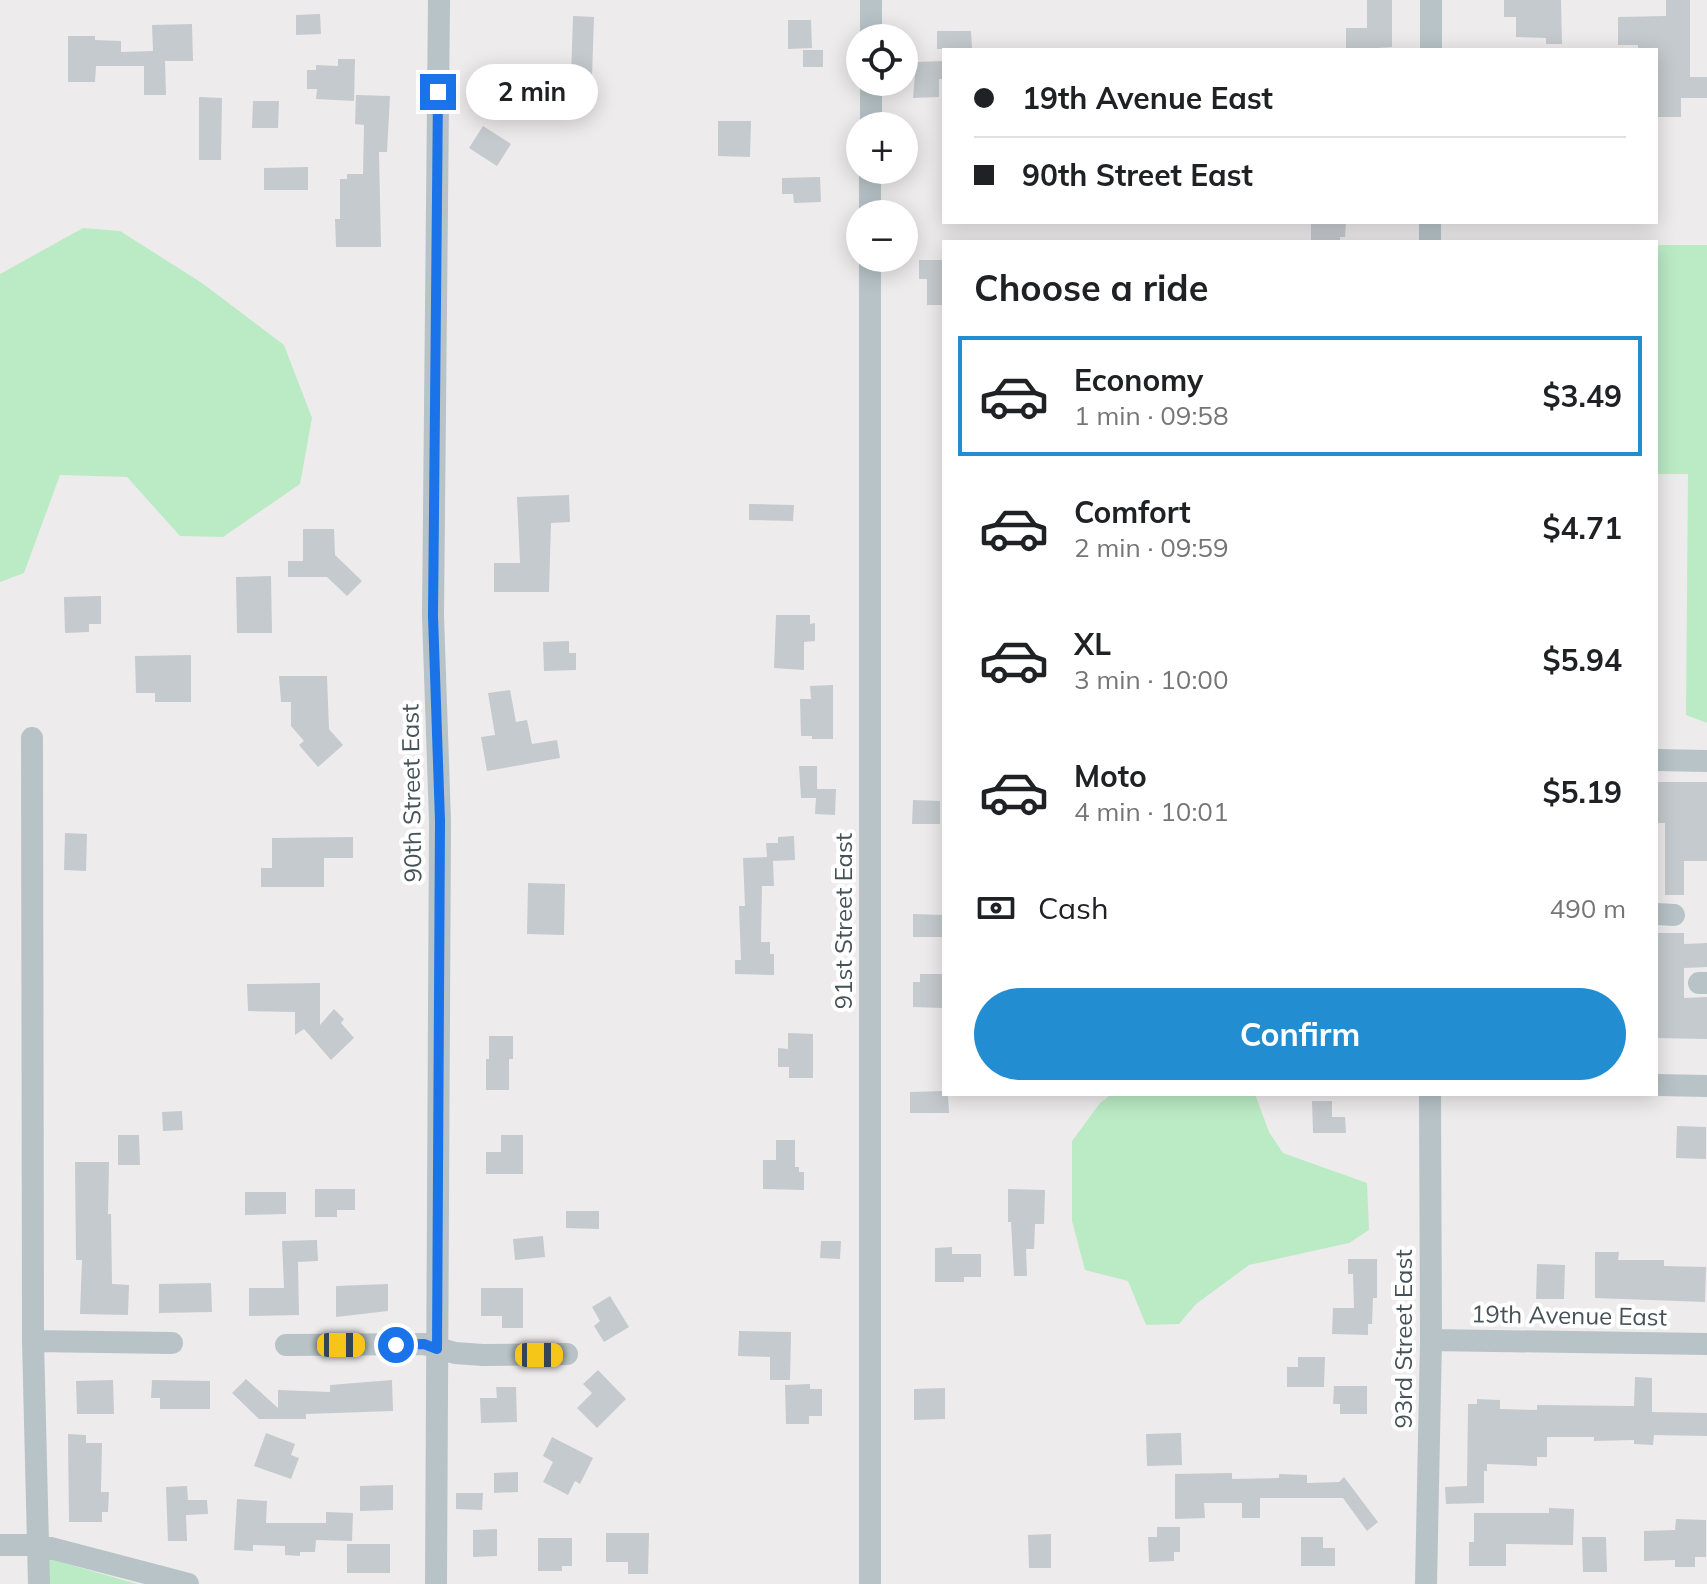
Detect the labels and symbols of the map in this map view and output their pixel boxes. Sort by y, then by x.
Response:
callout: 2 min [466,64,598,120]
route end [420,74,456,110]
street label: 90th Street East [394,703,428,883]
street label: 91st Street East [828,833,858,1009]
street label: 93rd Street East [1388,1249,1418,1429]
street label: 19th Avenue East [1471,1298,1667,1332]
route start [378,1327,414,1363]
car [317,1333,365,1357]
car [515,1343,563,1367]

